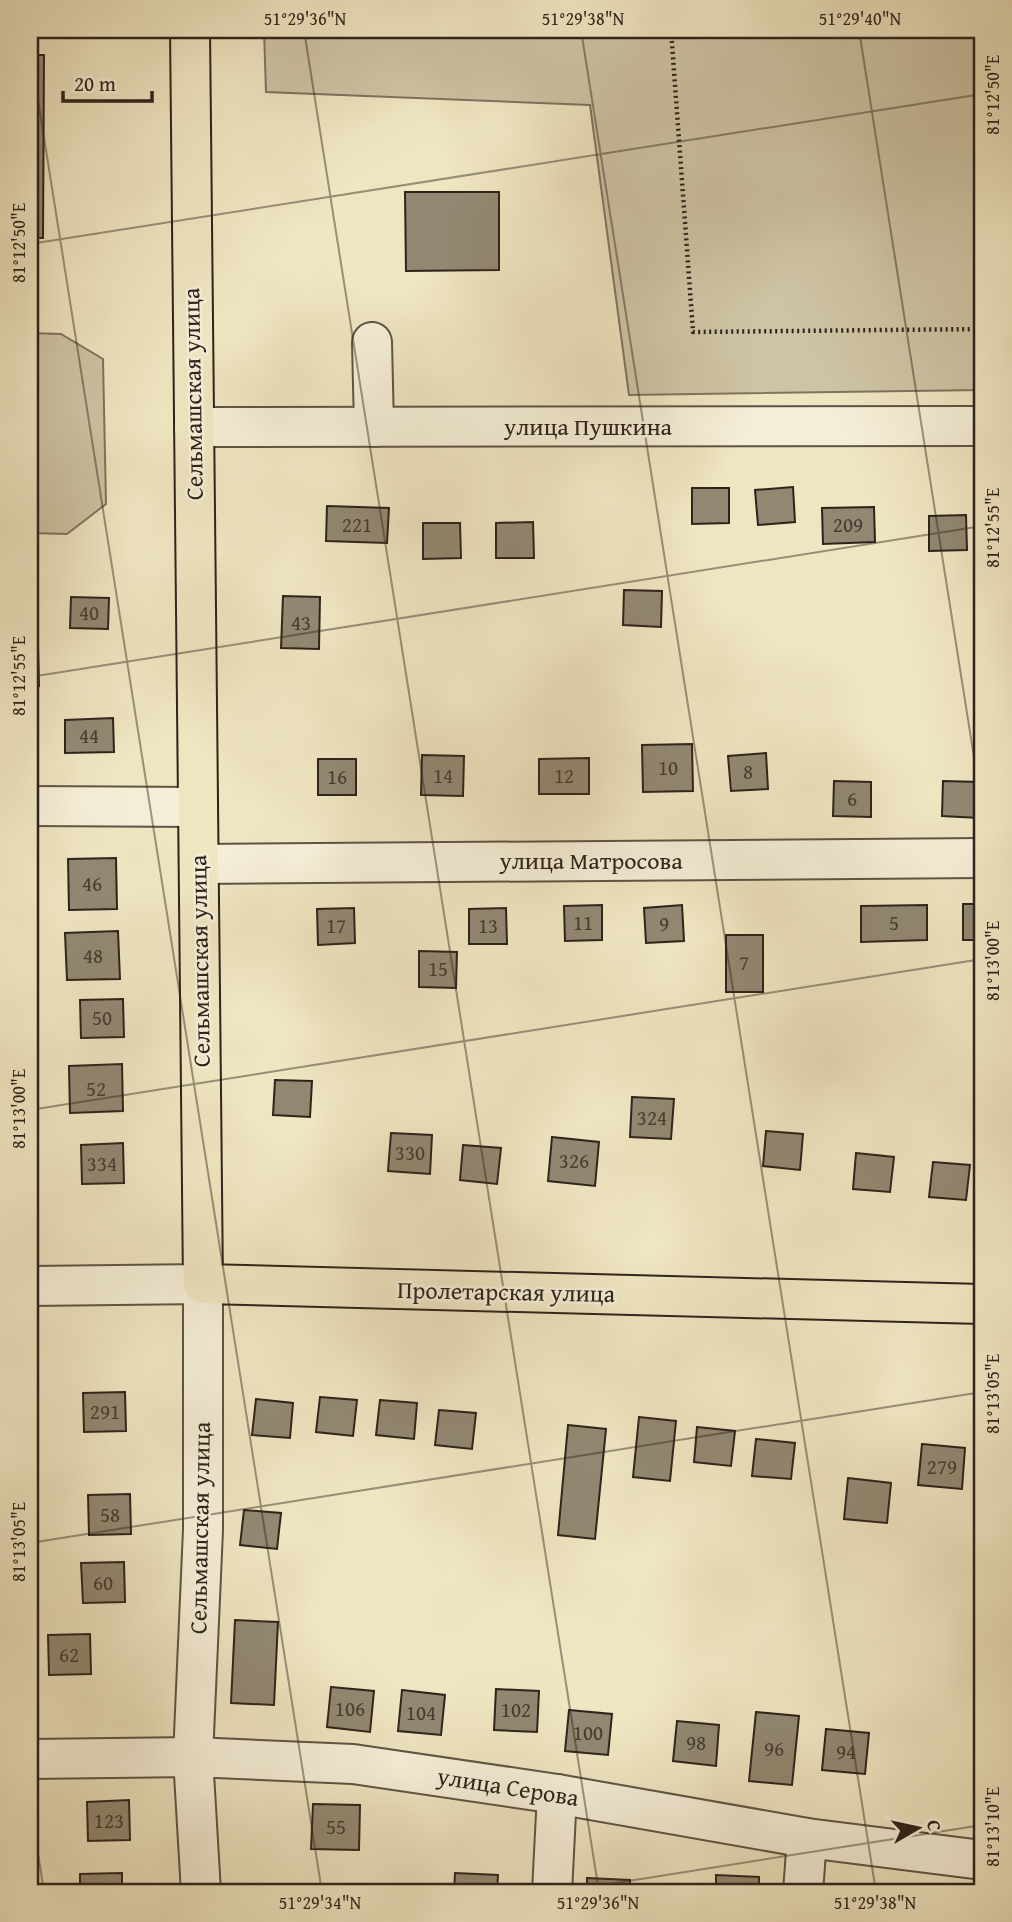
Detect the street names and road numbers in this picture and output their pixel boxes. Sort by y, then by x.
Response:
street label: Сельмашская улица [173,287,212,501]
street label: улица Пушкина [503,409,673,444]
street label: улица Матросова [498,843,683,878]
street label: Сельмашская улица [180,854,219,1068]
street label: Пролетарская улица [397,1272,616,1311]
street label: Сельмашская улица [180,1421,219,1634]
street label: улица Серова [434,1758,582,1815]

